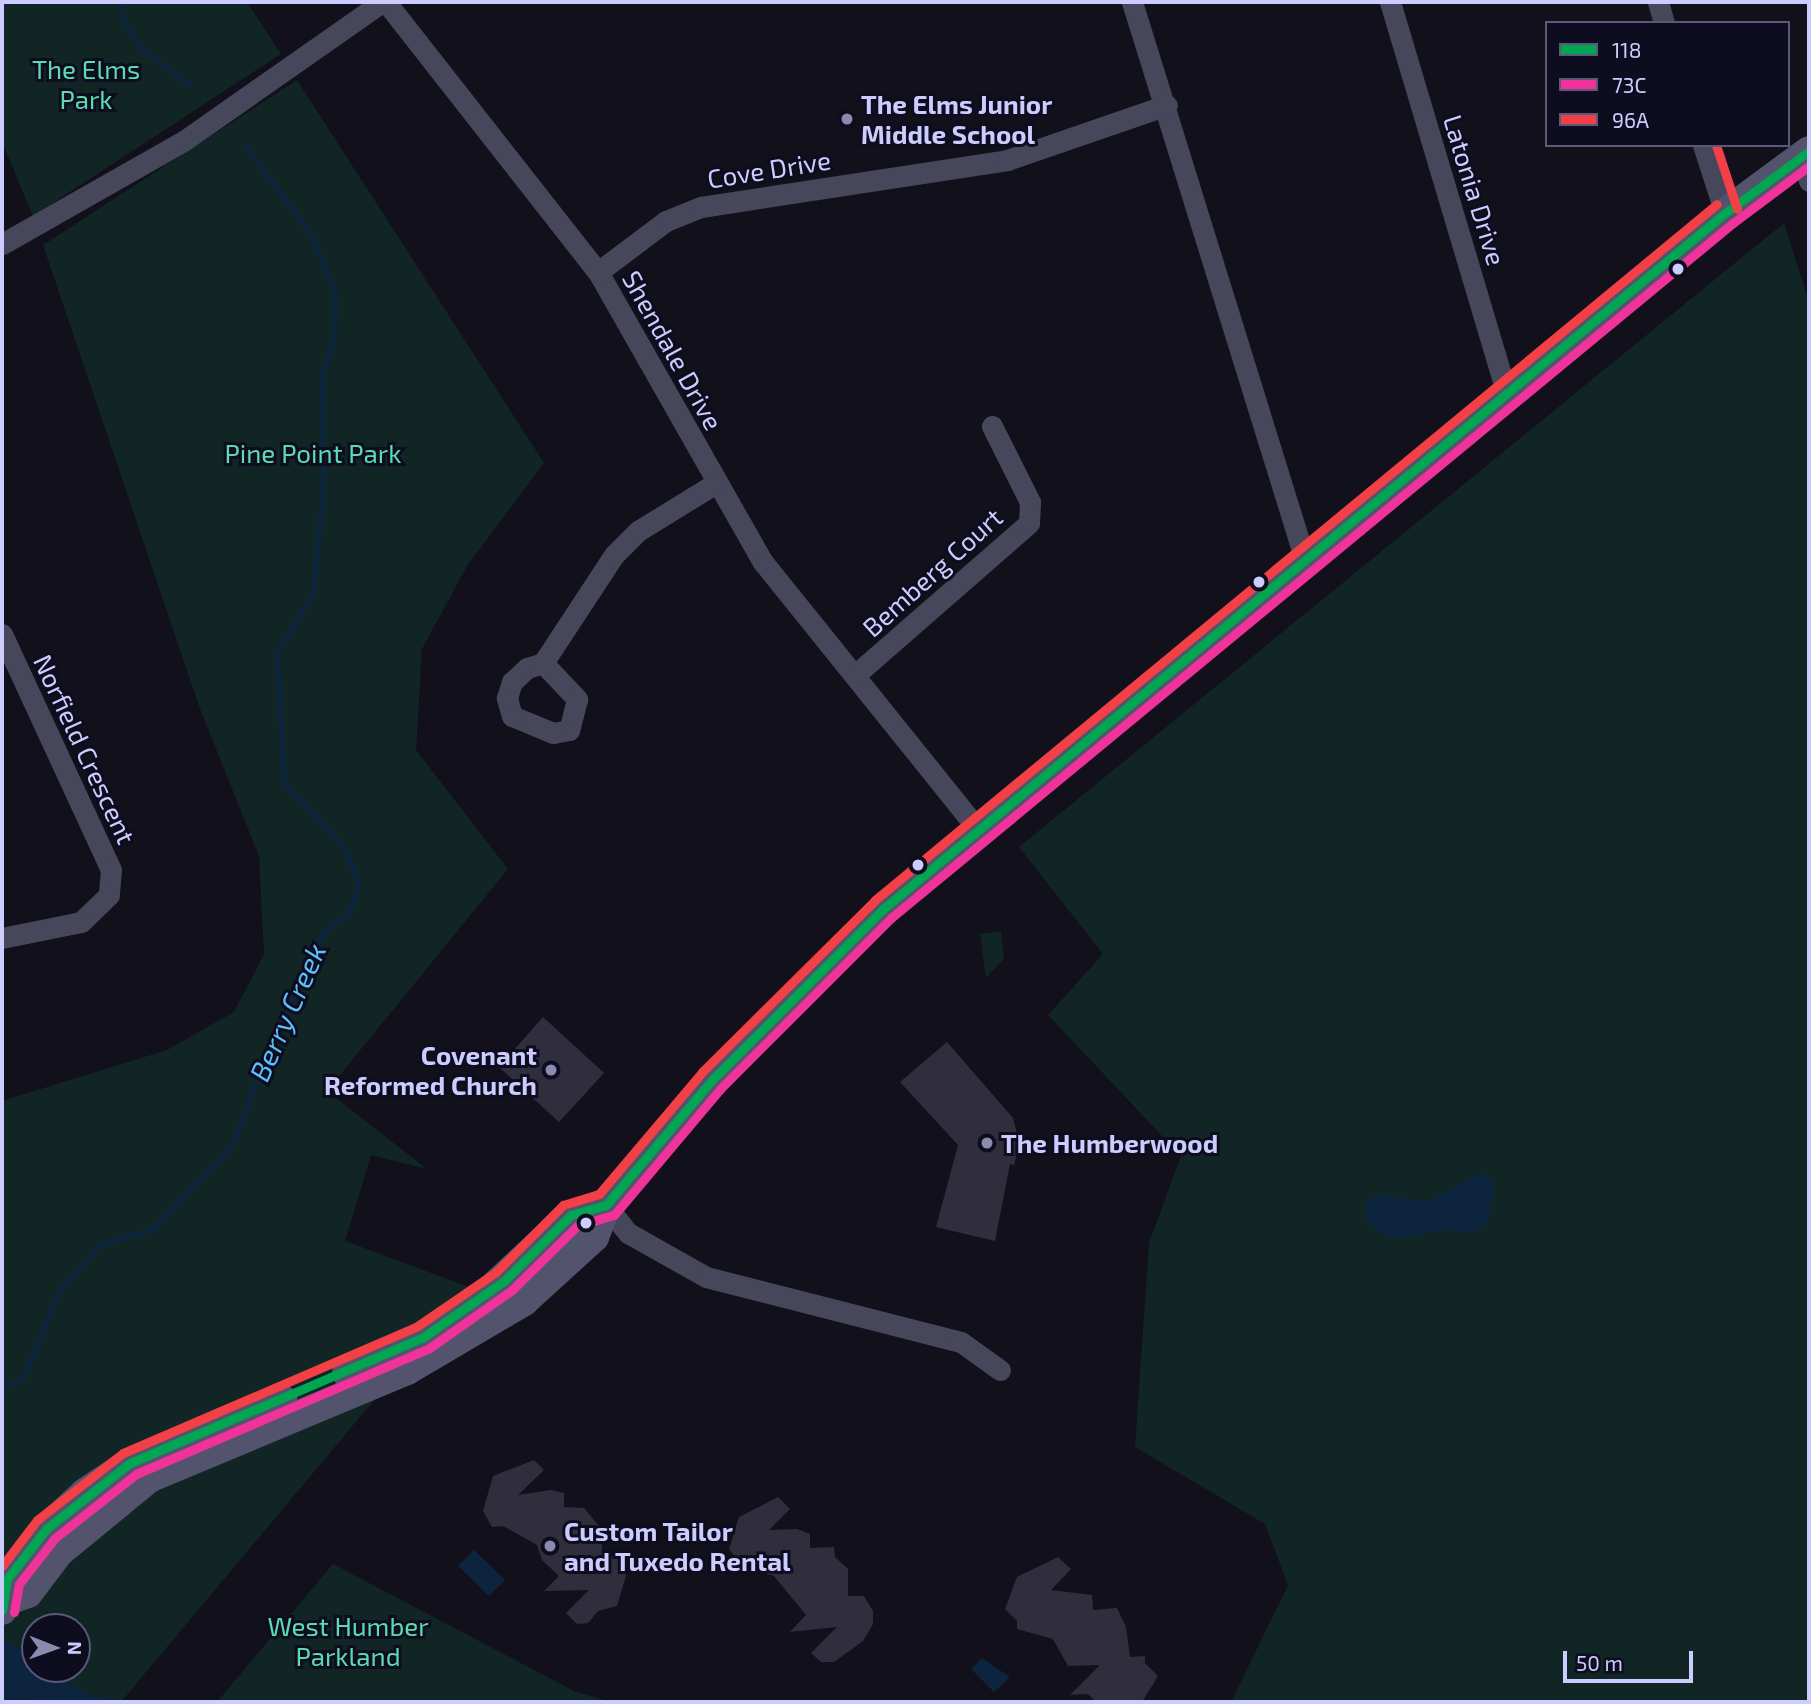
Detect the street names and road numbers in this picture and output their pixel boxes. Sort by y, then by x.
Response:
street label: Latonia Drive [1437,111,1513,269]
street label: Cove Drive [705,144,833,194]
street label: Shendale Drive [616,265,730,435]
street label: Bemberg Court [856,501,1008,643]
street label: Norfield Crescent [27,649,143,849]

